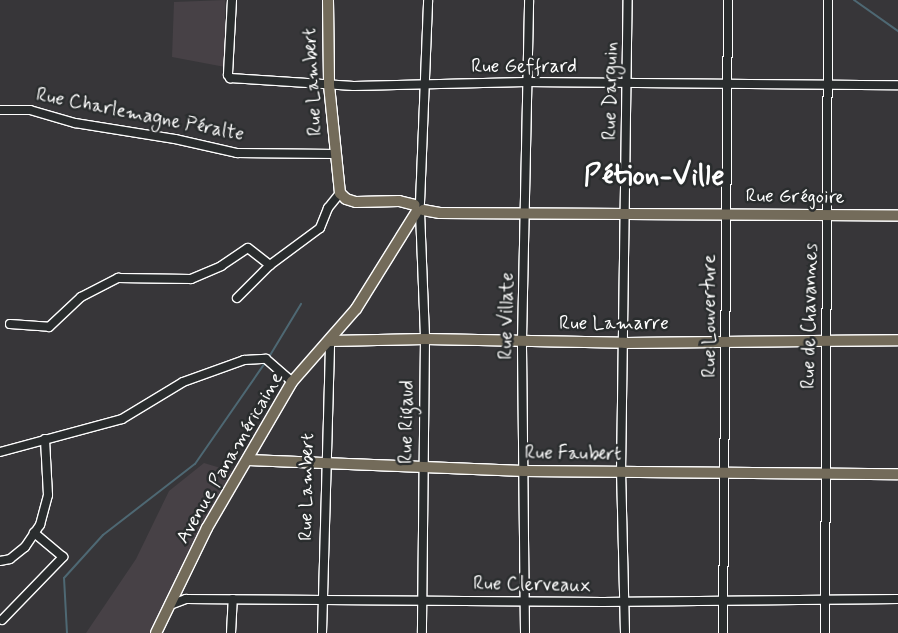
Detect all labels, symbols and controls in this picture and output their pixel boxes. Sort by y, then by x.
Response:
street label: Rue Lambert [299,28,327,136]
street label: Rue Darguin [599,43,623,139]
street label: Rue Geffrard [471,56,577,78]
street label: Rue Charlemagne Péralte [34,84,246,146]
district label: Pétion-Ville [583,160,725,194]
street label: Rue Grégoire [745,185,845,209]
street label: Rue de Chavannes [797,244,823,388]
street label: Rue Louverture [699,255,721,377]
street label: Rue Villate [495,272,519,360]
street label: Rue Lamarre [561,313,667,335]
street label: Avenue Panaméricaine [172,369,288,547]
street label: Rue Rigaud [395,378,419,466]
street label: Rue Lambert [295,434,319,540]
street label: Rue Faubert [527,442,619,466]
street label: Rue Clerveaux [473,573,591,597]

